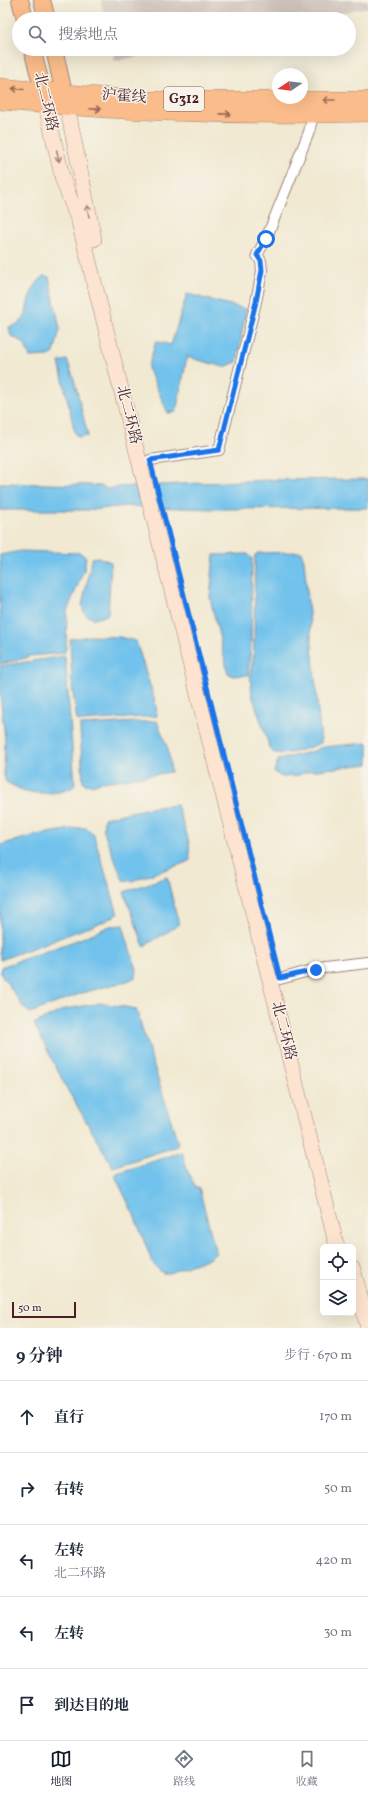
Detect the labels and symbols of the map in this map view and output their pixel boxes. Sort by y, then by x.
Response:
north arrow [272,68,308,104]
street label: 北二环路 [28,70,62,134]
one-way arrow [11,85,24,93]
street label: 沪霍线 [101,85,147,109]
road number: G312 [164,87,204,111]
one-way arrow [323,96,336,104]
one-way arrow [88,106,101,113]
one-way arrow [218,110,231,118]
one-way arrow [54,150,62,163]
one-way arrow [84,205,92,218]
route start [257,230,275,248]
street label: 北二环路 [111,383,145,447]
route end [307,961,325,979]
street label: 北二环路 [266,999,300,1063]
scale bar [12,1300,76,1319]

